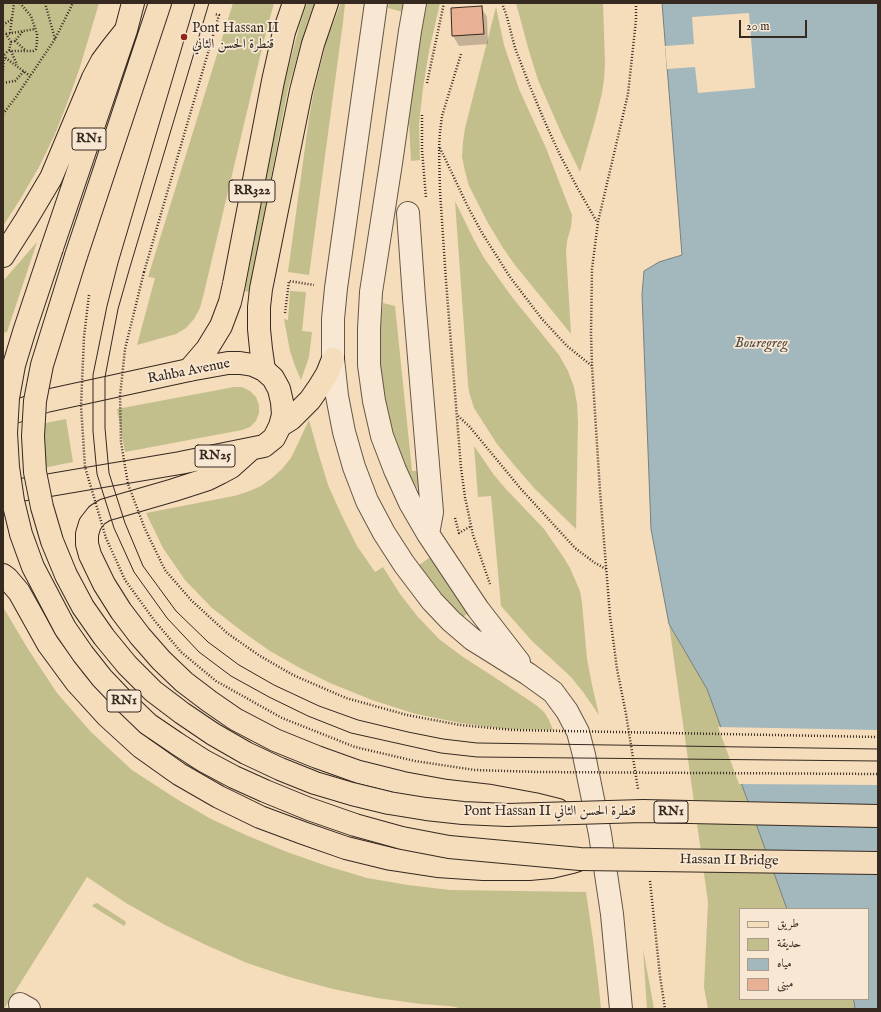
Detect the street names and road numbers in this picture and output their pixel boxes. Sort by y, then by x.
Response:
road number: RN1 [72,128,106,150]
road number: RR322 [229,180,275,202]
street label: Rahba Avenue [146,356,232,388]
road number: RN25 [195,445,235,467]
road number: RN1 [107,690,141,712]
road number: RN1 [654,801,688,823]
street label: Pont Hassan II قنطرة الحسن الثاني [464,804,636,820]
street label: Hassan II Bridge [679,852,779,870]

